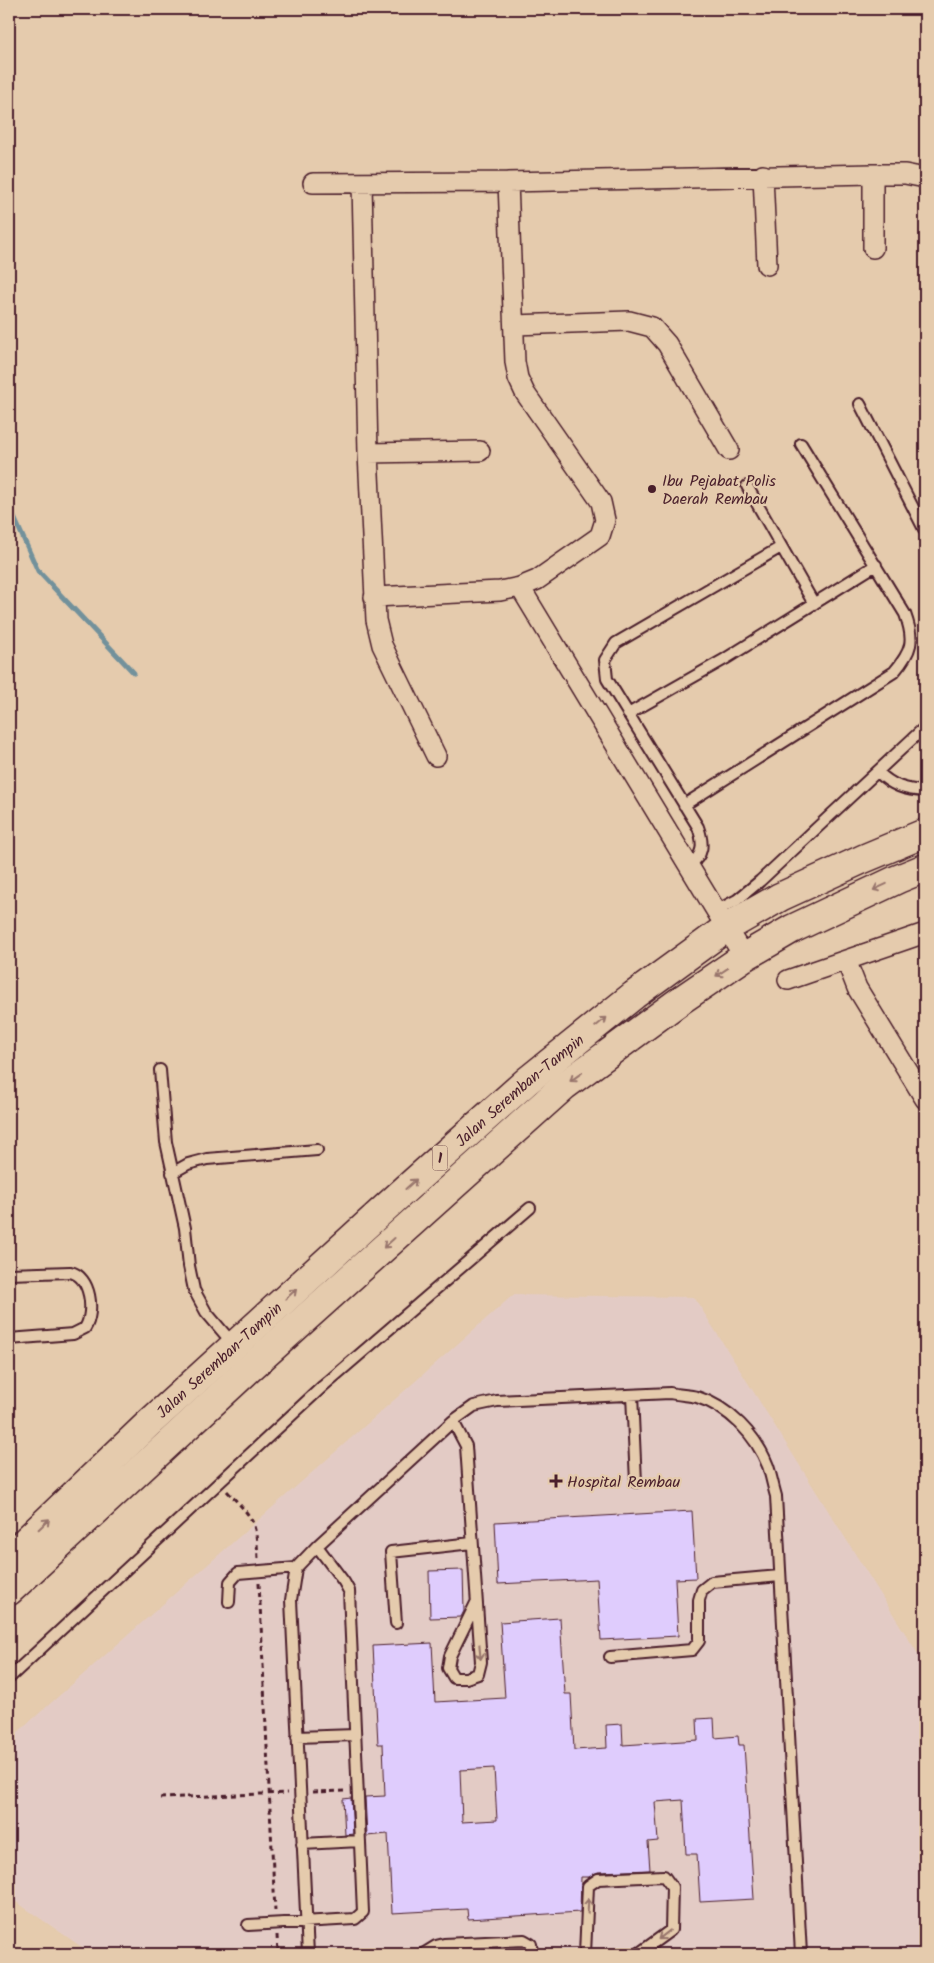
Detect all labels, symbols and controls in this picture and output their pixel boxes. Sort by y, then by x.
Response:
place label: Ibu Pejabat Polis Daerah Rembau [662,469,776,512]
marker: Ibu Pejabat Polis Daerah Rembau [646,483,658,495]
one-way arrow [873,883,888,893]
one-way arrow [715,967,729,977]
one-way arrow [594,1016,607,1027]
street label: Jalan Seremban-Tampin [450,1029,590,1153]
one-way arrow [569,1072,583,1082]
road number: 1 [432,1146,448,1170]
one-way arrow [405,1178,418,1190]
one-way arrow [382,1237,395,1249]
one-way arrow [285,1288,298,1300]
street label: Jalan Seremban-Tampin [151,1297,288,1425]
place label: Hospital Rembau [567,1470,680,1495]
marker: Hospital Rembau [549,1474,563,1488]
one-way arrow [38,1518,50,1530]
one-way arrow [475,1643,485,1659]
one-way arrow [583,1898,592,1914]
one-way arrow [658,1929,671,1940]

